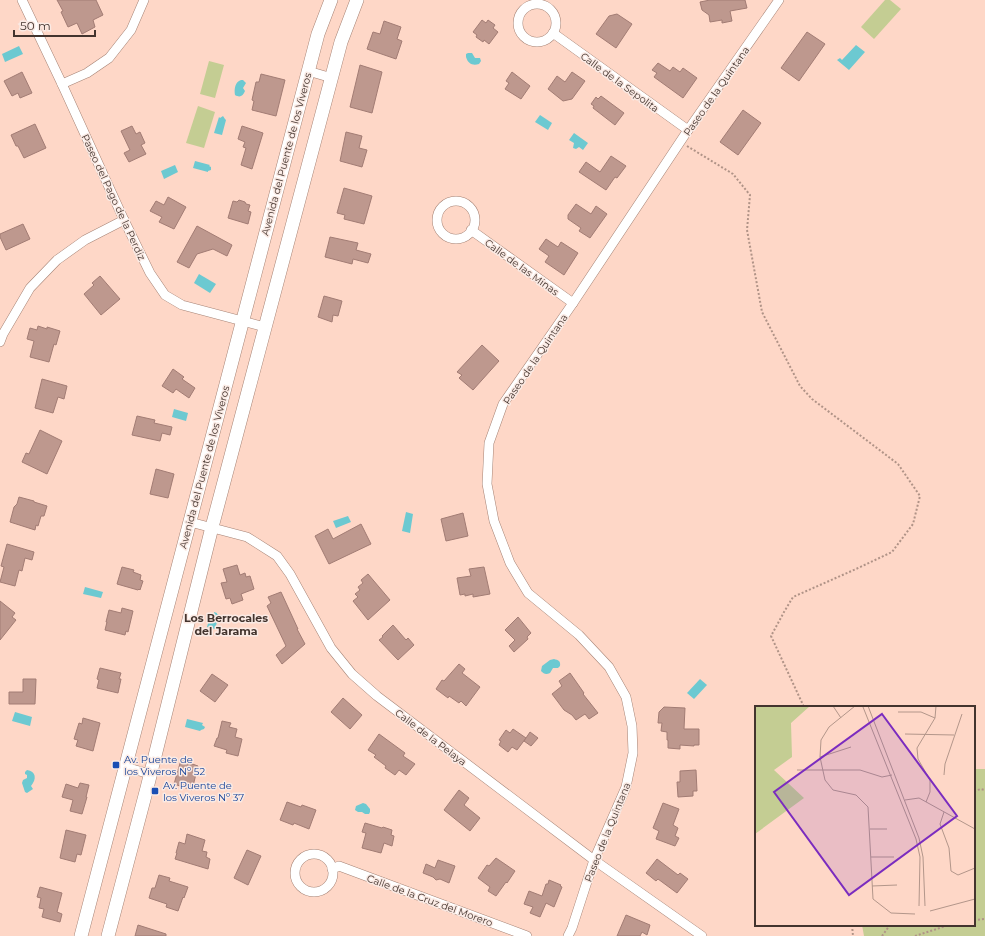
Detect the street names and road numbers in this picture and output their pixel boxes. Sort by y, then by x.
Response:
street label: Paseo de la Quintana [681,44,752,139]
street label: Calle de la Sepolita [578,50,662,115]
street label: Avenida del Puente de los Viveros [258,71,315,237]
street label: Paseo del Pago de la Perdiz [79,132,149,262]
street label: Calle de las Minas [482,236,561,299]
street label: Paseo de la Quintana [500,312,571,407]
street label: Avenida del Puente de los Viveros [176,384,233,550]
street label: Calle de la Pelaya [392,706,469,769]
street label: Paseo de la Quintana [582,780,633,884]
street label: Calle de la Cruz del Morero [365,872,495,929]

